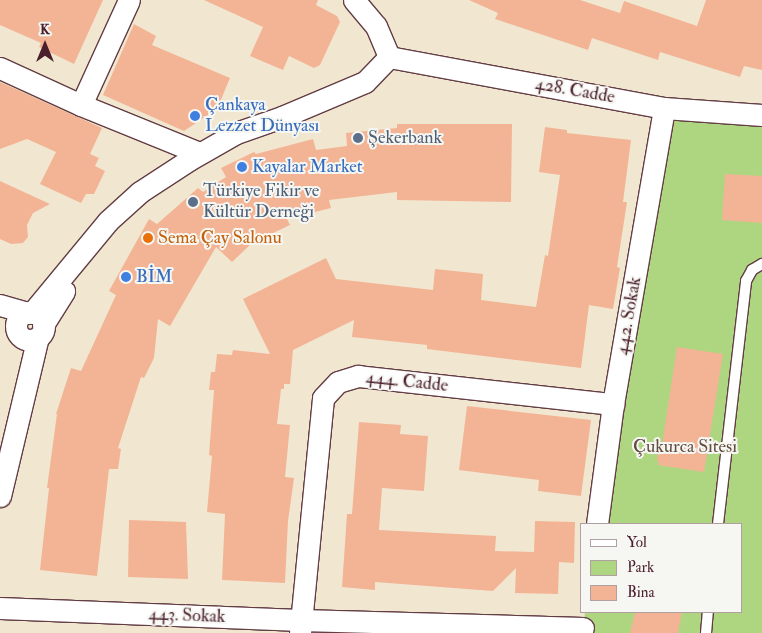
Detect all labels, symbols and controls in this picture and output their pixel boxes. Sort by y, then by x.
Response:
north arrow [20,20,70,70]
text: K [40,21,50,38]
street label: 428. Cadde [534,73,616,109]
place label: Çankaya Lezzet Dünyası [205,95,319,138]
marker: Çankaya Lezzet Dünyası [189,110,201,122]
place label: Şekerbank [368,127,442,149]
marker: Şekerbank [352,132,364,144]
place label: Kayalar Market [252,156,363,178]
marker: Kayalar Market [236,161,248,173]
place label: Türkiye Fikir ve Kültür Derneği [203,181,319,223]
marker: Türkiye Fikir ve Kültür Derneği [187,196,199,208]
place label: Sema Çay Salonu [158,227,282,249]
marker: Sema Çay Salonu [142,232,154,244]
place label: BİM [136,266,172,288]
marker: BİM [120,271,132,283]
street label: 442. Sokak [612,275,646,357]
street label: 444. Cadde [365,367,449,397]
park label: Çukurca Sitesi [633,436,737,458]
legend [580,523,742,613]
text: Yol [627,533,647,552]
text: Park [627,558,654,577]
text: Bina [627,583,655,602]
street label: 443. Sokak [148,604,226,628]

